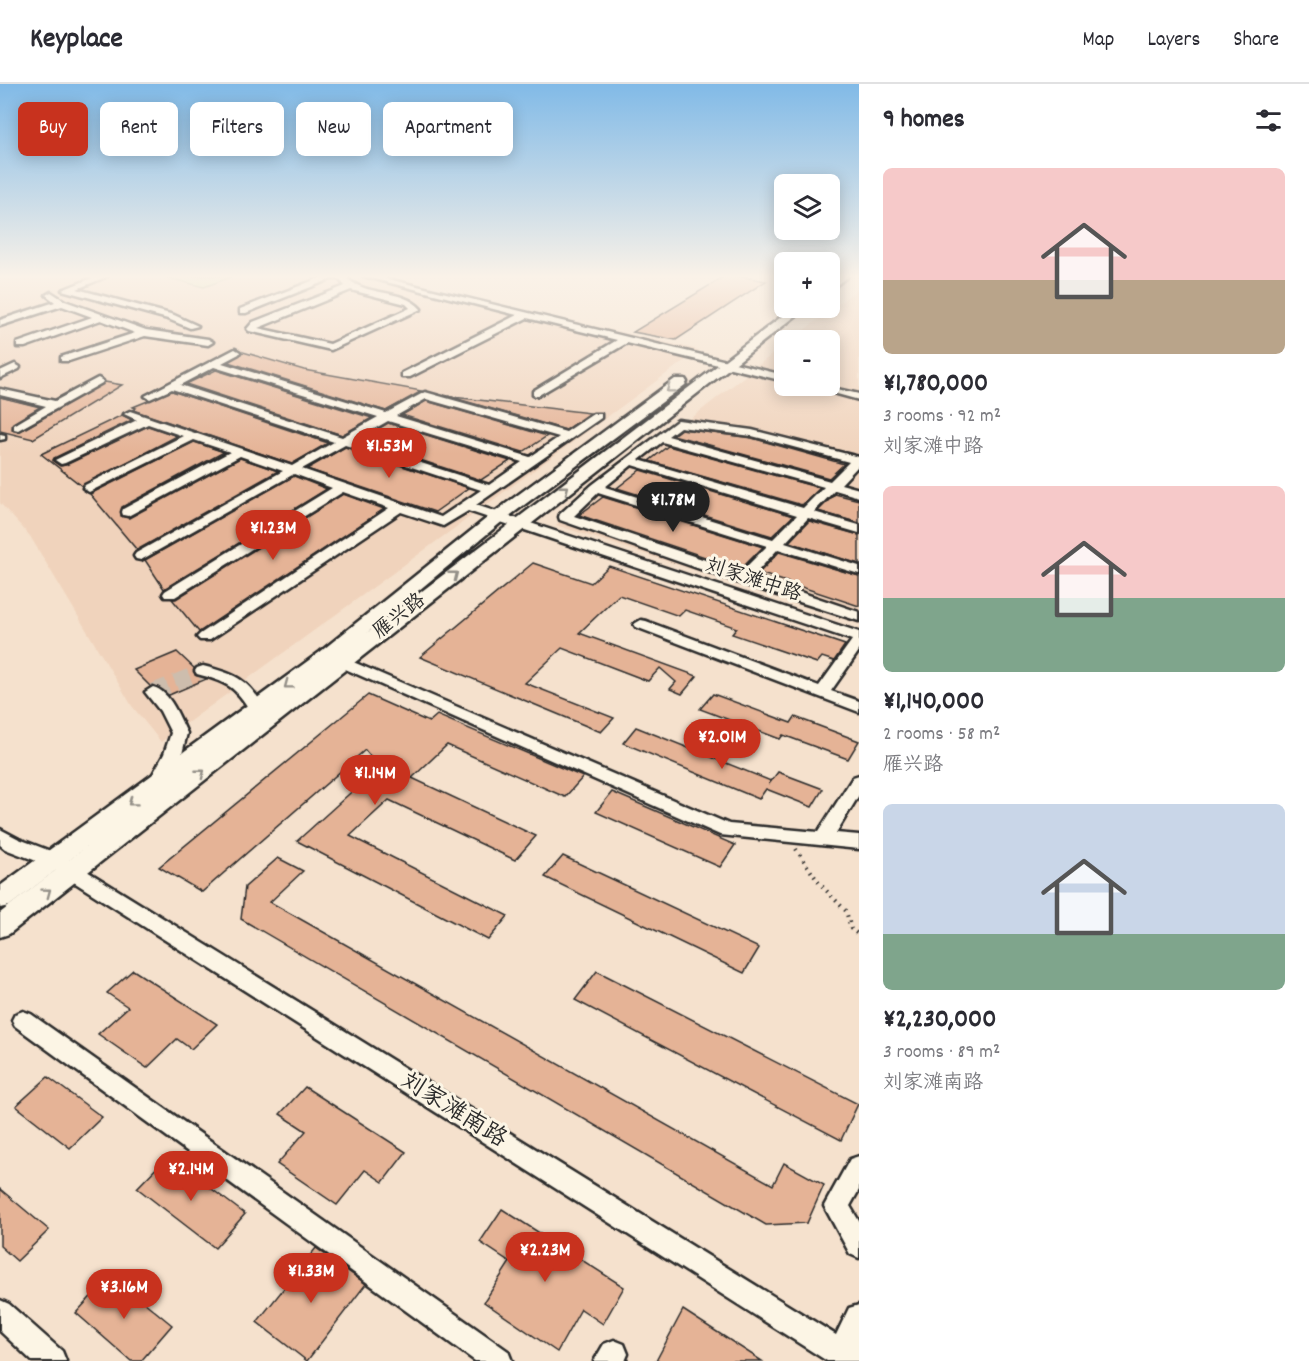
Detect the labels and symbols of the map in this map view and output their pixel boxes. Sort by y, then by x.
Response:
one-way arrow [666,381,677,392]
pin: ¥1.53M [340,428,438,479]
pin: ¥1.78M [624,482,722,533]
one-way arrow [558,485,569,496]
pin: ¥1.23M [224,510,322,561]
street label: 刘家滩中路 [701,552,806,610]
one-way arrow [447,571,458,582]
street label: 雁兴路 [368,587,433,647]
one-way arrow [284,677,295,688]
pin: ¥2.01M [673,719,771,770]
pin: ¥1.14M [326,755,424,806]
one-way arrow [194,769,205,780]
one-way arrow [128,795,139,806]
one-way arrow [40,888,51,899]
street label: 刘家滩南路 [393,1065,513,1157]
pin: ¥2.14M [142,1151,240,1202]
pin: ¥2.23M [496,1232,594,1283]
pin: ¥1.33M [262,1253,360,1304]
pin: ¥3.16M [75,1269,173,1320]

